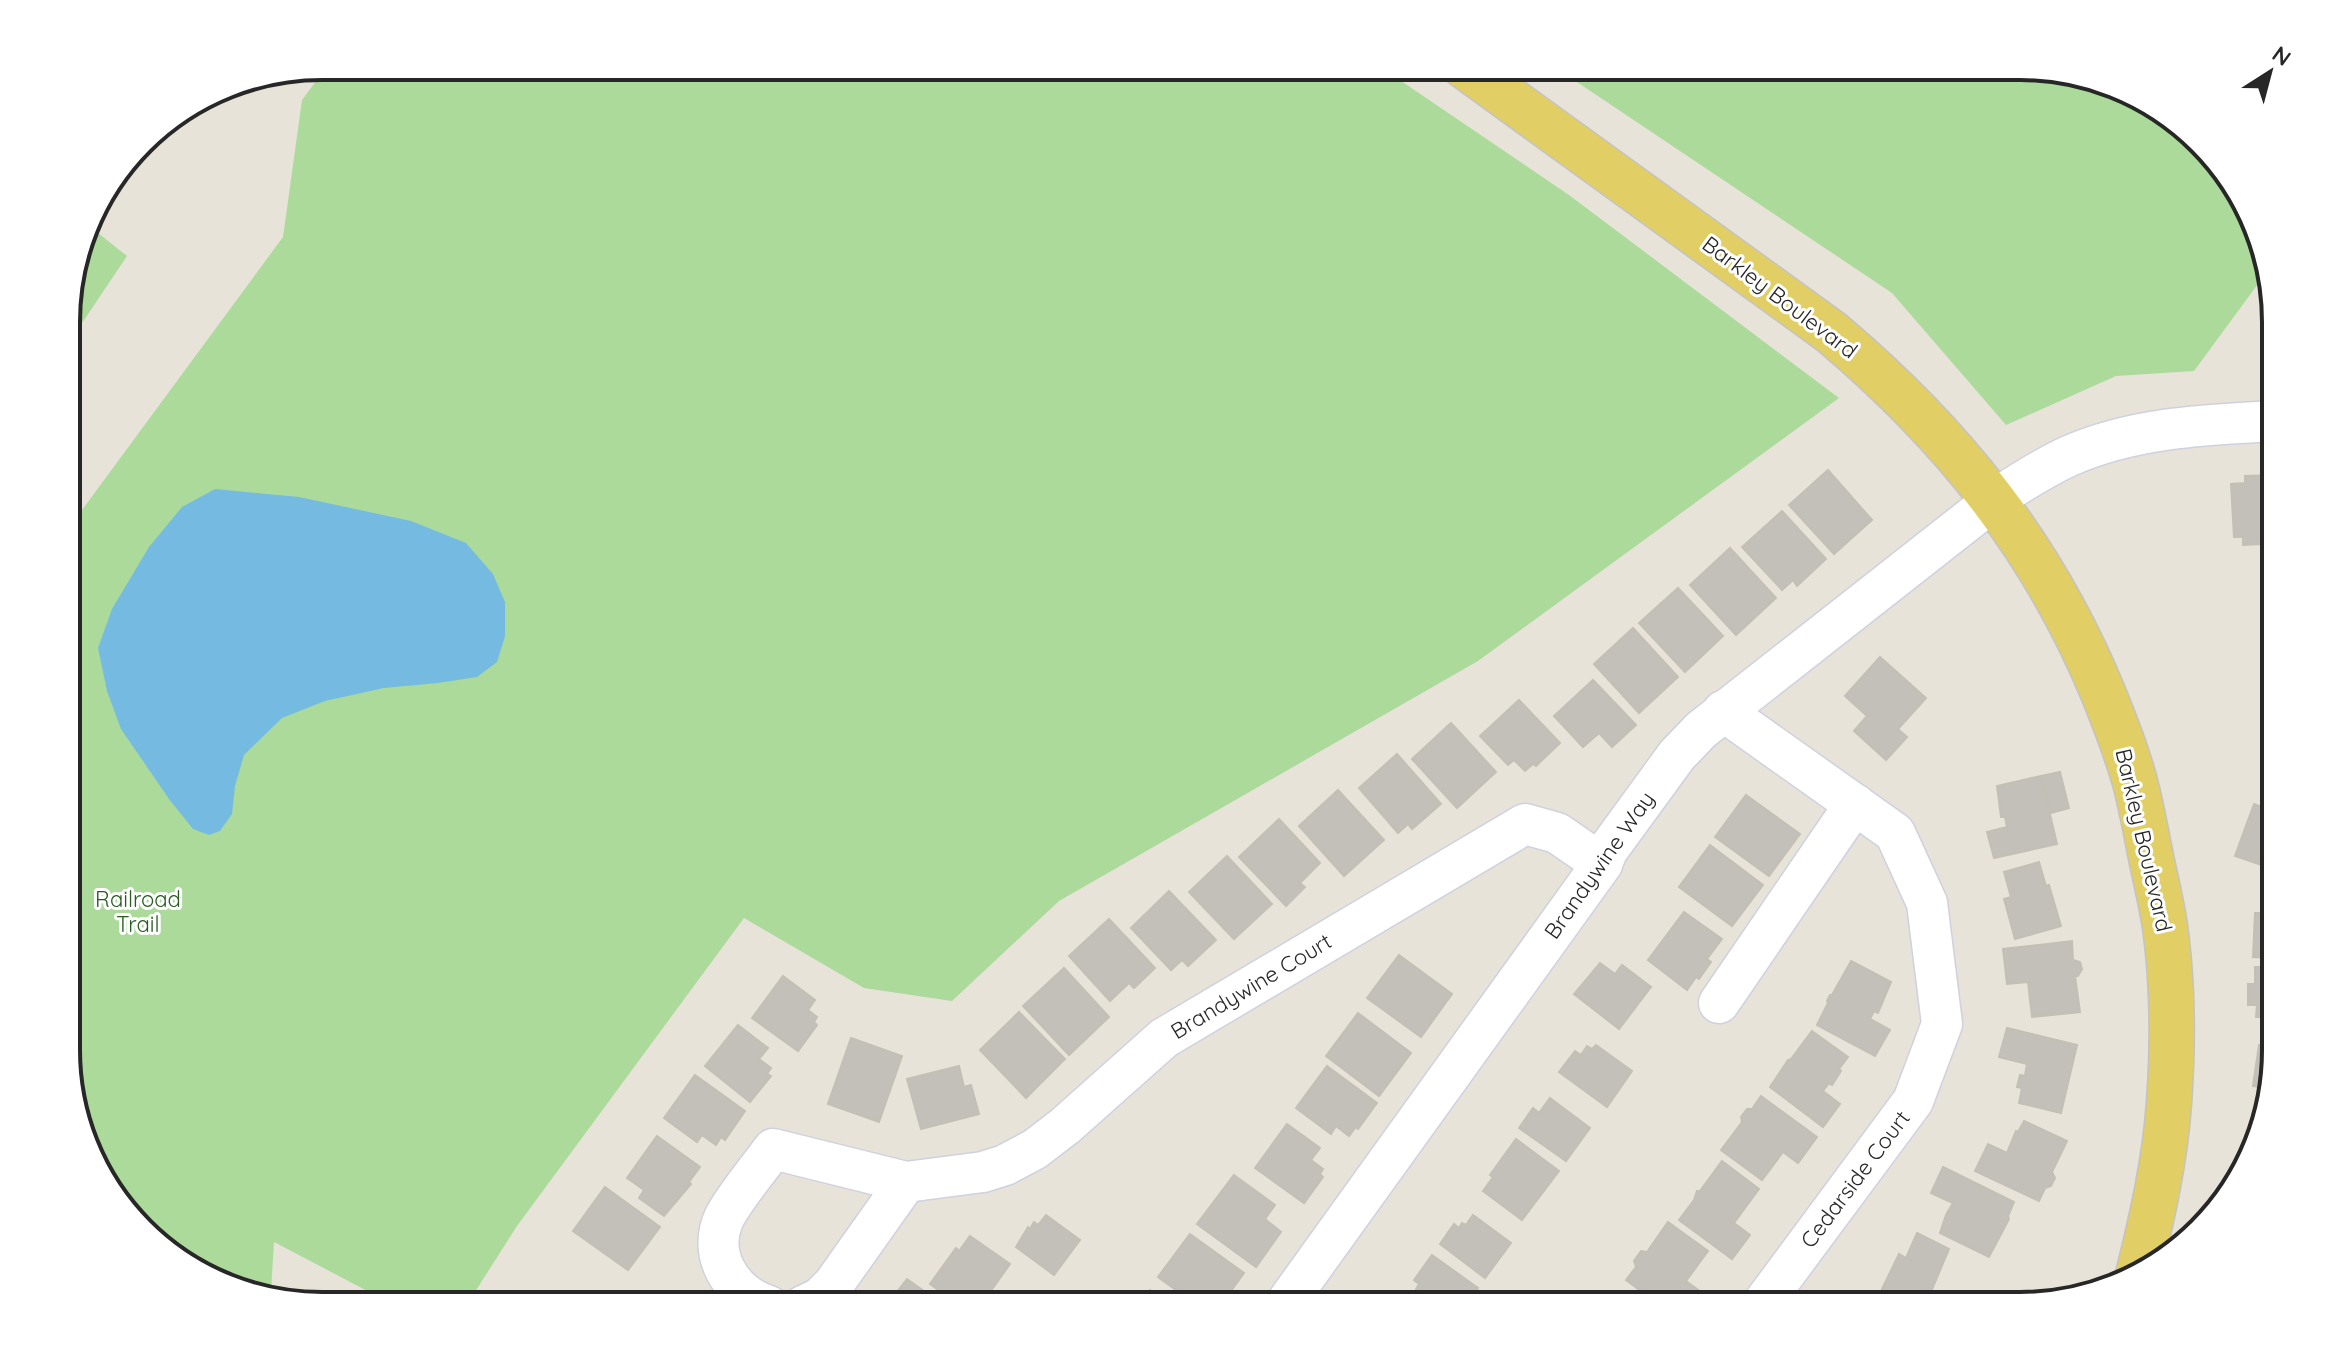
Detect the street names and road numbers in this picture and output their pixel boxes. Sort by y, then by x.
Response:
street label: Barkley Boulevard [1697,230,1863,364]
street label: Barkley Boulevard [2109,746,2179,934]
street label: Brandywine Way [1538,786,1660,944]
street label: Brandywine Court [1165,927,1337,1045]
street label: Cedarside Court [1794,1105,1916,1253]

